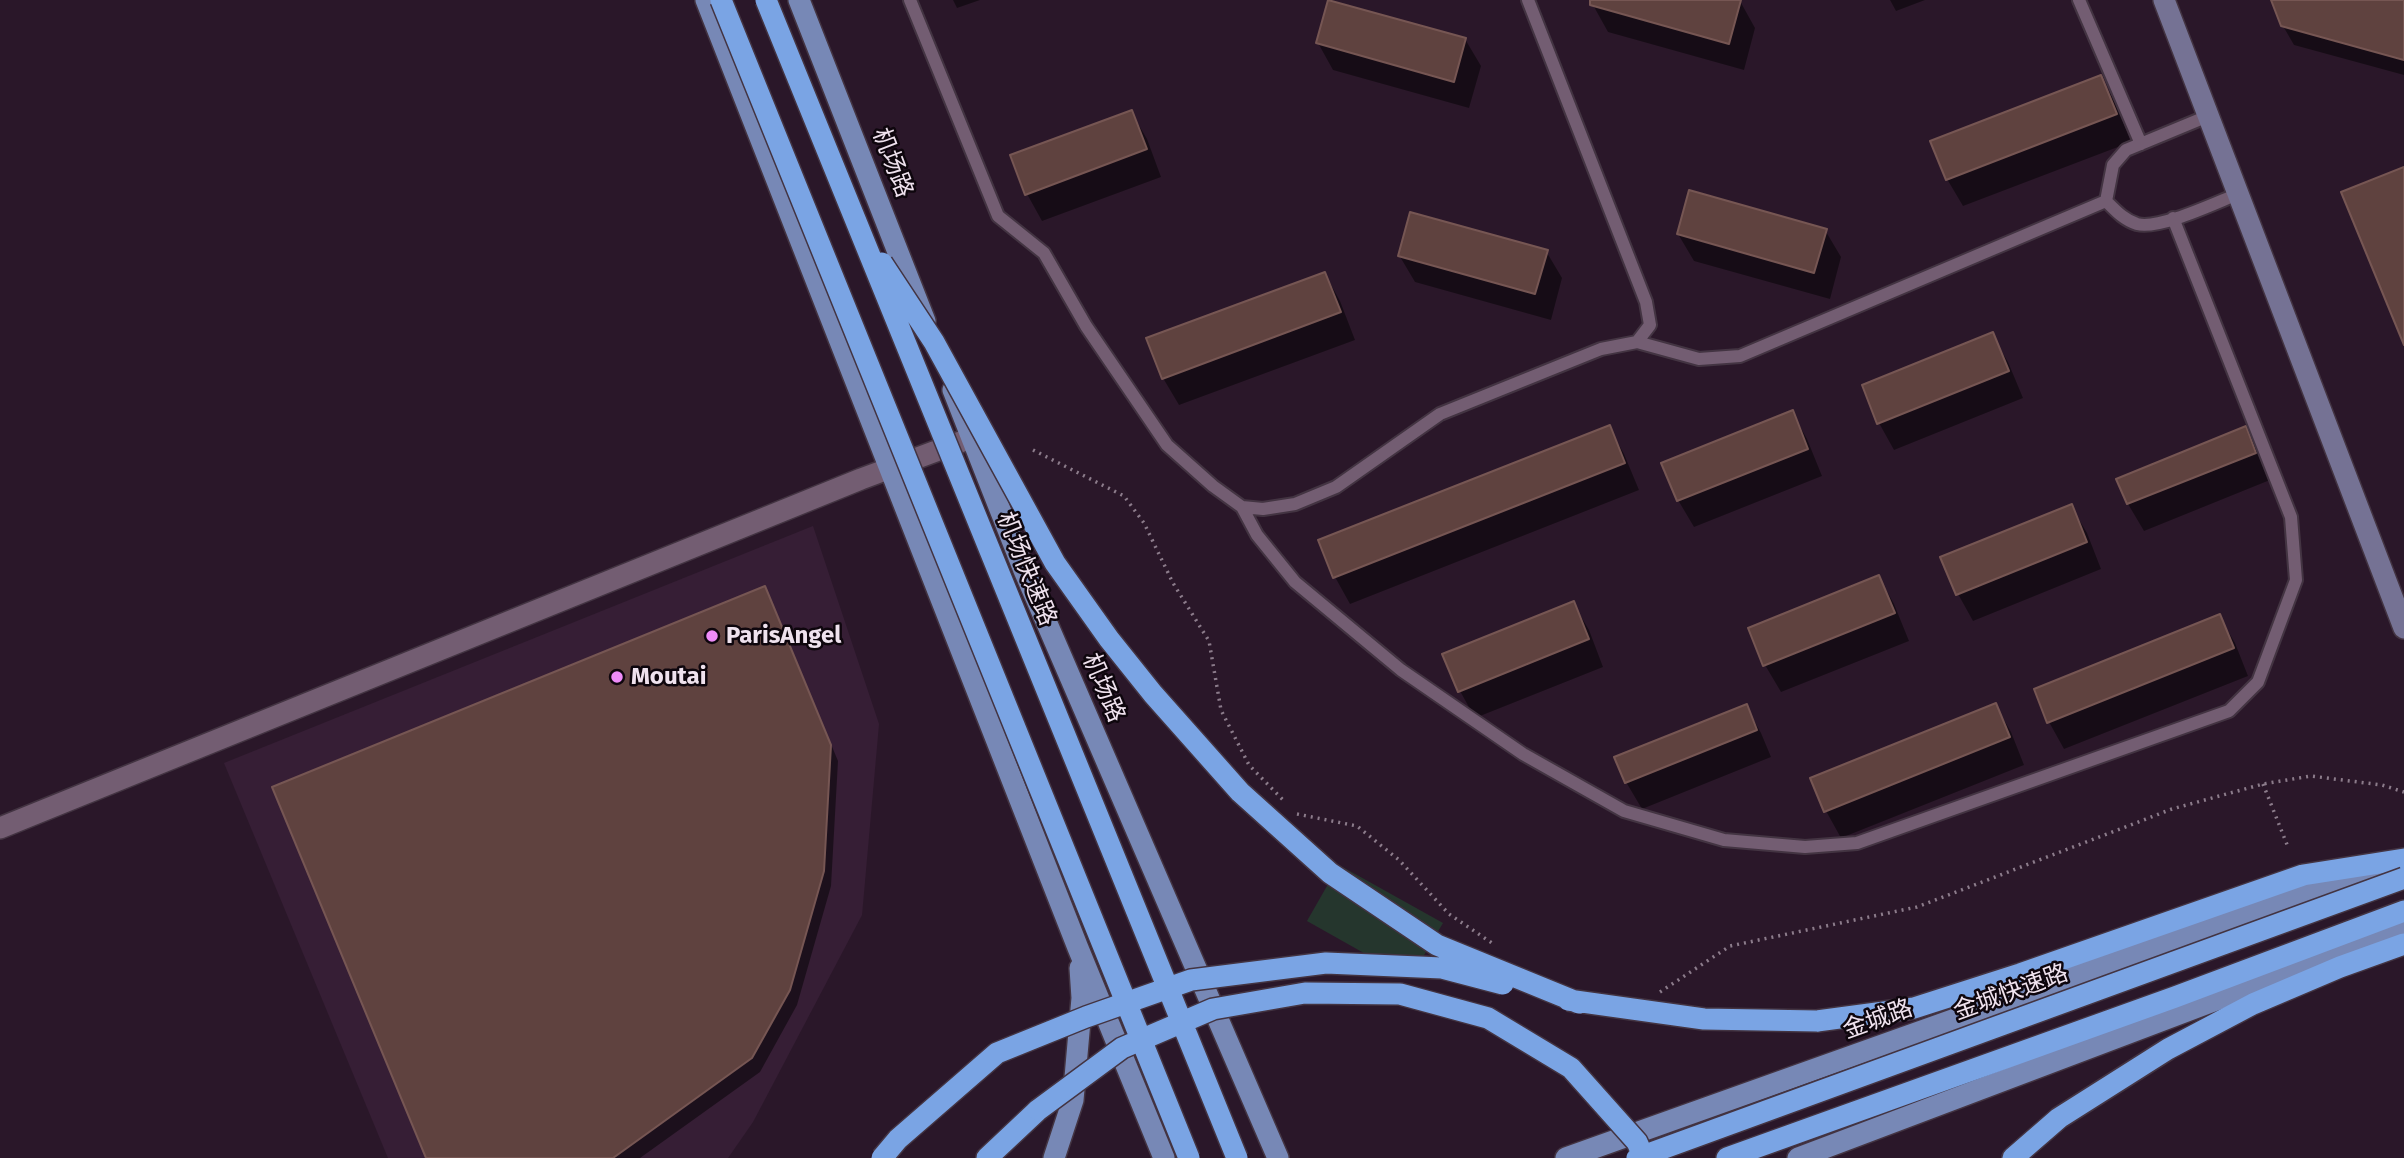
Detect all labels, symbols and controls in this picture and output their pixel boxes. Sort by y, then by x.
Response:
street label: 机场路 [866,124,918,202]
street label: 机场快速路 [990,508,1062,630]
place label: ParisAngel [726,622,841,650]
marker: ParisAngel [704,628,720,644]
street label: 机场路 [1076,649,1130,727]
place label: Moutai [631,663,707,691]
marker: Moutai [609,669,625,685]
street label: 金城快速路 [1950,959,2072,1027]
street label: 金城路 [1839,994,1917,1046]

